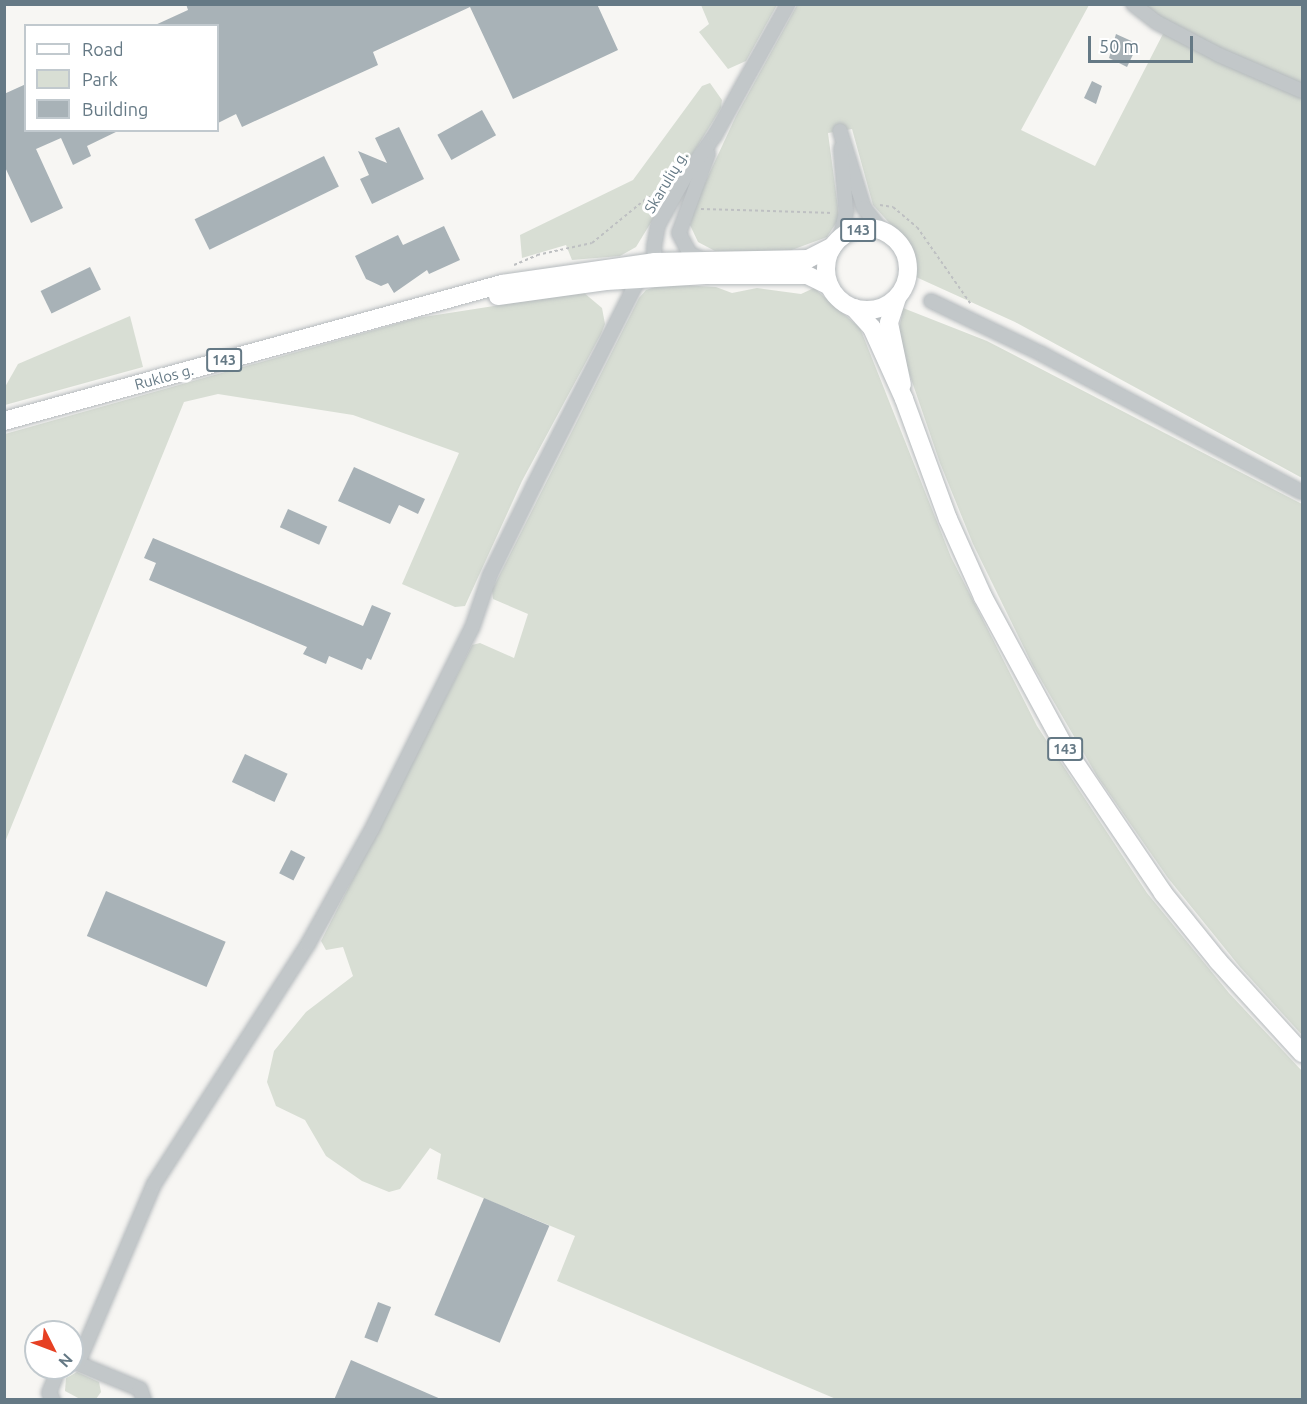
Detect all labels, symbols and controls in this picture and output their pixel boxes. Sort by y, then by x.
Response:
legend [24,24,219,132]
scale bar [1091,24,1196,62]
text: 50 m [1099,36,1139,56]
text: Road [82,39,124,59]
text: Park [82,69,118,89]
text: Building [82,99,148,119]
street label: Skarulių g. [640,148,692,216]
road number: 143 [840,219,876,241]
road number: 143 [206,349,242,371]
street label: Ruklos g. [132,360,196,394]
road number: 143 [1047,738,1083,760]
north arrow [24,1320,84,1380]
text: N [55,1350,77,1371]

